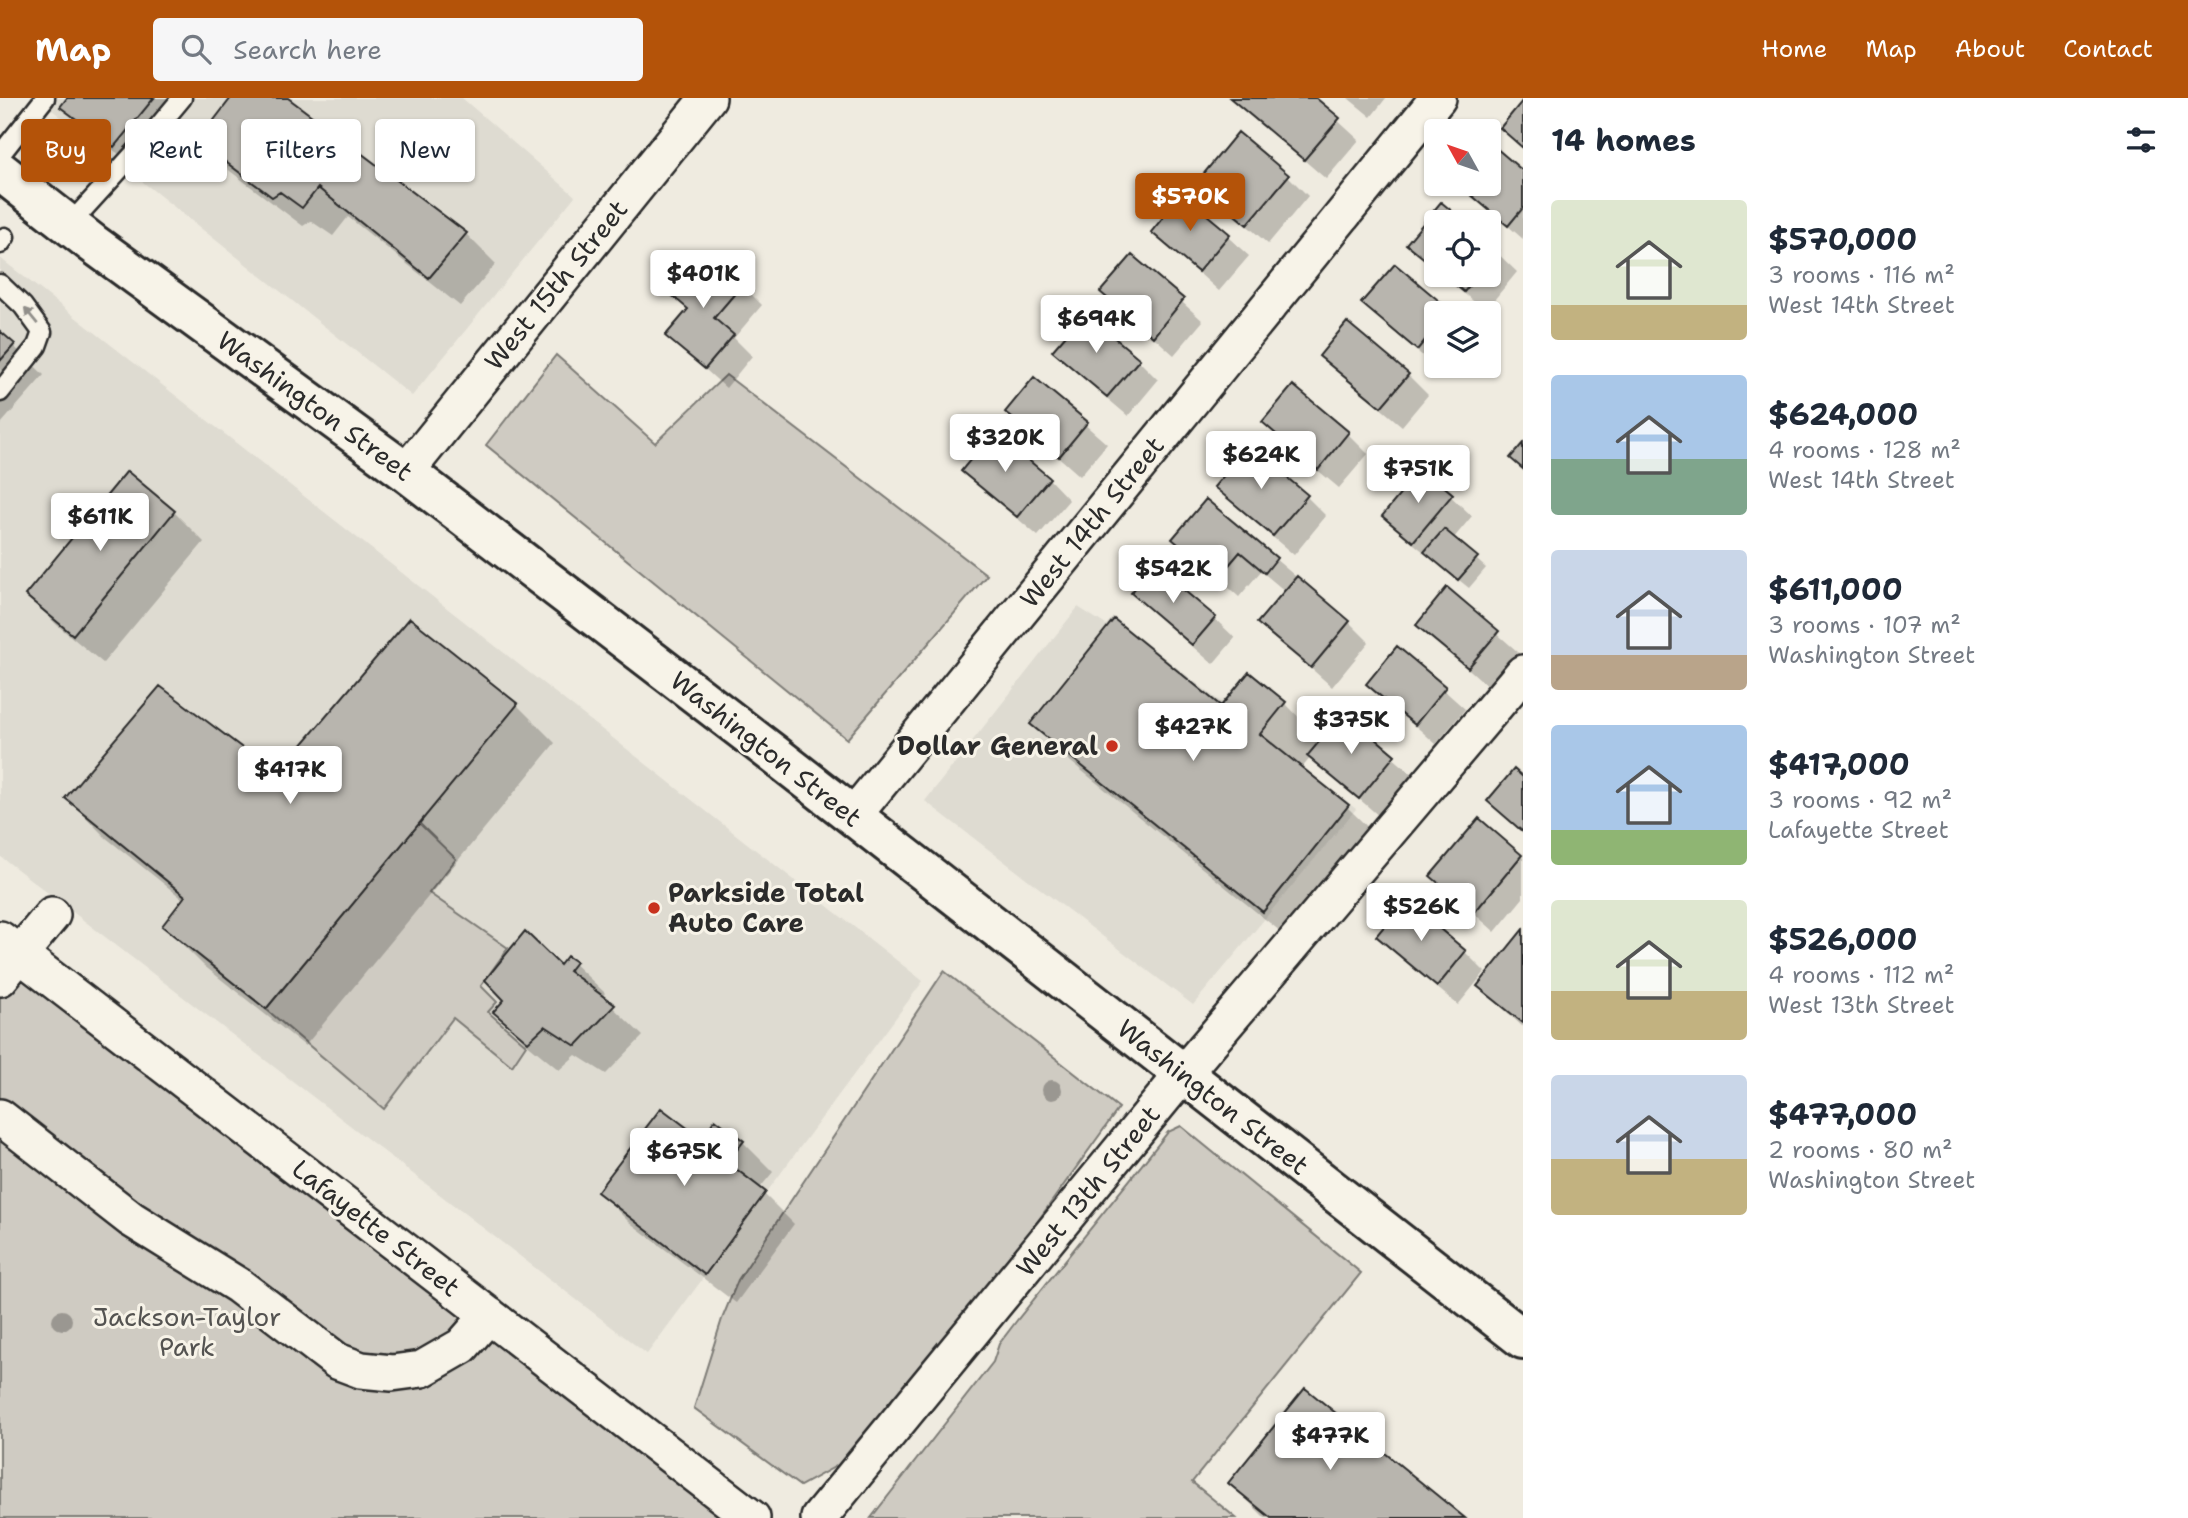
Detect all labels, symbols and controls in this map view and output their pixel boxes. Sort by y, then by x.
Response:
search box [153,18,643,81]
text: Map [35,27,111,72]
icon: search [177,30,215,68]
text: Search here [233,32,382,67]
text: Home [1761,33,1827,65]
text: Map [1865,33,1917,65]
text: About [1955,33,2025,65]
text: Contact [2063,33,2153,65]
chip: Buy [21,119,111,182]
chip: Rent [125,119,227,182]
chip: Filters [241,119,361,182]
chip: New [375,119,475,182]
north arrow [1424,119,1502,196]
map controls [1424,119,1501,378]
text: 14 homes [1551,120,1696,161]
icon: filters [2122,121,2160,159]
pin: $570K [1141,174,1239,233]
text: $570K [1151,181,1229,211]
street label: West 15th Street [476,192,635,377]
button: locate [1424,210,1501,287]
text: $570,000 [1768,219,1917,260]
icon: home [1607,228,1691,312]
pin: $401K [654,250,752,310]
text: $401K [666,258,740,288]
text: 3 rooms · 116 m² [1768,260,1955,290]
text: West 14th Street [1768,290,1955,320]
pin: $694K [1047,296,1145,355]
button: layers [1424,301,1501,378]
text: $694K [1057,303,1135,333]
one-way arrow [24,308,39,326]
street label: Washington Street [210,323,420,489]
text: $624,000 [1768,394,1918,435]
icon: home [1607,403,1691,487]
pin: $320K [956,414,1054,474]
text: $320K [966,422,1044,452]
street label: West 14th Street [1012,429,1172,615]
pin: $624K [1212,432,1310,491]
text: 4 rooms · 128 m² [1768,435,1961,465]
text: $624K [1222,439,1300,469]
pin: $751K [1369,446,1467,505]
text: $751K [1383,453,1453,483]
text: West 14th Street [1768,465,1955,495]
pin: $611K [51,494,149,553]
text: $611K [67,501,133,531]
pin: $542K [1124,546,1222,605]
text: $542K [1135,553,1211,583]
text: $611,000 [1768,569,1903,610]
icon: home [1607,578,1691,662]
text: 3 rooms · 107 m² [1768,610,1961,640]
text: Washington Street [1768,640,1975,670]
street label: Washington Street [663,663,869,835]
pin: $375K [1302,696,1400,756]
pin: $427K [1144,704,1242,763]
text: $375K [1313,704,1389,734]
text: $427K [1154,711,1232,741]
place label: Dollar General [897,728,1098,763]
marker: Dollar General [1104,738,1120,754]
text: $417,000 [1768,744,1910,785]
pin: $417K [241,746,339,806]
icon: home [1607,753,1691,837]
text: $417K [254,754,326,784]
text: 3 rooms · 92 m² [1768,785,1952,815]
text: Lafayette Street [1768,815,1949,845]
place label: Parkside Total Auto Care [668,875,864,940]
pin: $526K [1372,884,1470,943]
text: $526K [1382,891,1460,921]
marker: Parkside Total Auto Care [646,900,662,916]
text: $526,000 [1768,919,1918,960]
icon: home [1607,928,1691,1012]
text: 4 rooms · 112 m² [1768,960,1954,990]
text: West 13th Street [1768,990,1955,1020]
street label: Washington Street [1110,1011,1316,1183]
text: $477,000 [1768,1094,1917,1135]
street label: West 13th Street [1008,1098,1168,1284]
icon: home [1607,1103,1691,1187]
pin: $675K [635,1128,733,1188]
text: 2 rooms · 80 m² [1768,1135,1953,1165]
text: $675K [646,1136,722,1166]
street label: Lafayette Street [285,1151,468,1304]
text: Washington Street [1768,1165,1975,1195]
park label: Jackson-Taylor Park [93,1299,281,1364]
pin: $477K [1281,1412,1379,1472]
text: $477K [1291,1420,1369,1450]

